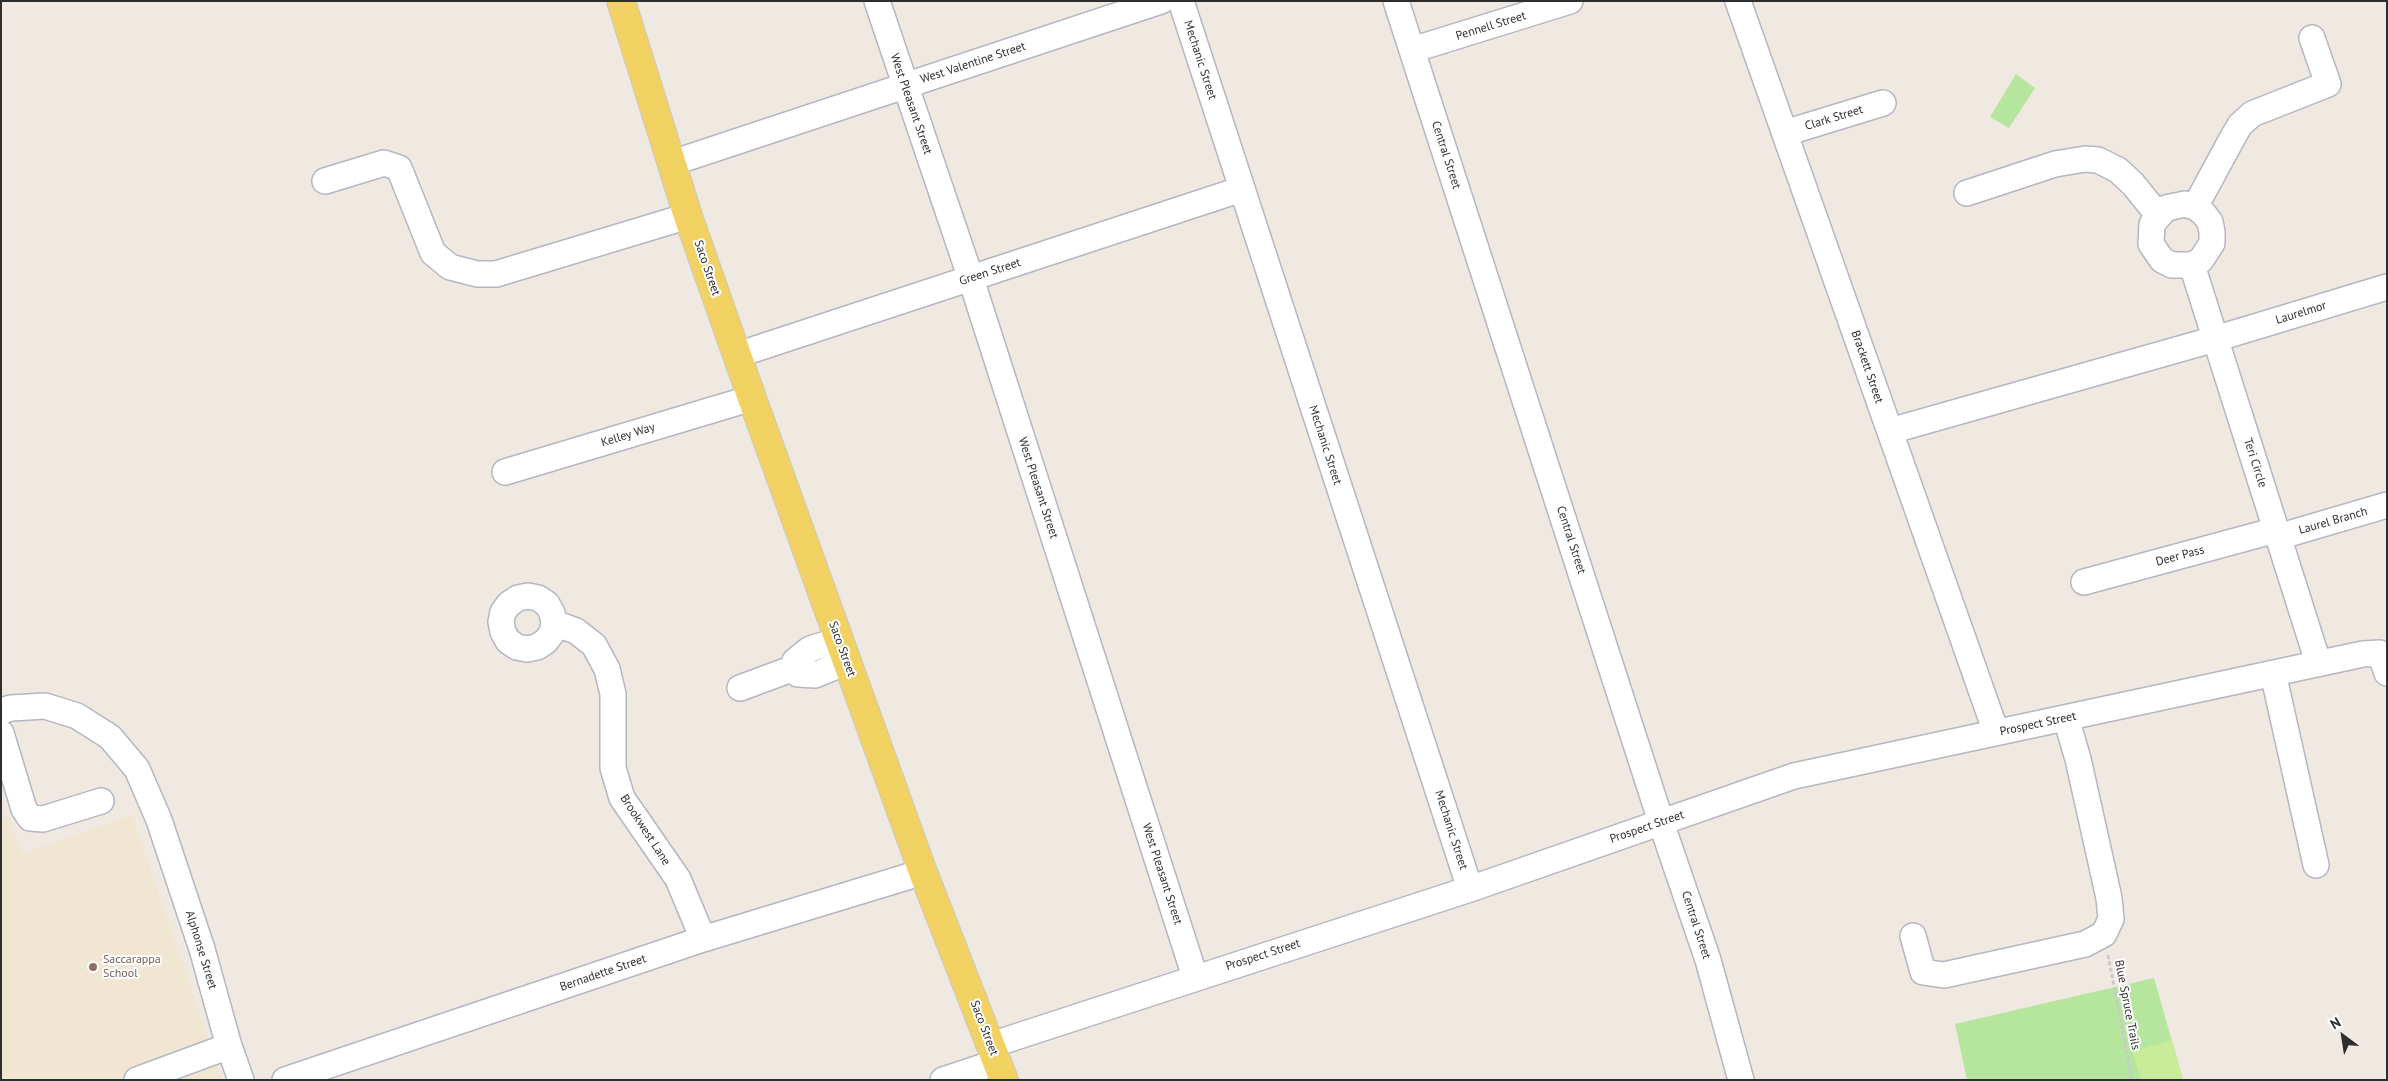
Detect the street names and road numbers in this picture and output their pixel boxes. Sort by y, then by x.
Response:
street label: Pennell Street [1454,9,1528,43]
street label: Mechanic Street [1180,19,1220,101]
street label: West Valentine Street [918,39,1028,87]
street label: West Pleasant Street [887,52,935,156]
street label: Clark Street [1803,102,1865,134]
street label: Central Street [1428,119,1464,191]
street label: Saco Street [691,238,723,298]
street label: Green Street [957,255,1023,289]
street label: Laurelmor [2274,298,2328,328]
street label: Brackett Street [1848,329,1886,405]
street label: Mechanic Street [1305,404,1345,486]
street label: Kelley Way [599,420,657,450]
street label: West Pleasant Street [1015,436,1061,540]
street label: Teri Circle [2240,437,2270,489]
street label: Central Street [1553,504,1589,576]
street label: Laurel Branch [2297,504,2369,538]
street label: Deer Pass [2154,543,2206,569]
street label: Saco Street [825,619,859,679]
street label: Prospect Street [1999,709,2077,739]
street label: Mechanic Street [1431,789,1471,871]
street label: Brookwest Lane [617,792,673,868]
street label: Prospect Street [1608,808,1686,846]
street label: West Pleasant Street [1139,822,1185,926]
street label: Central Street [1678,889,1714,961]
street label: Alphonse Street [182,909,220,991]
street label: Prospect Street [1224,936,1302,974]
street label: Bernadette Street [558,952,648,994]
street label: Blue Spruce Trails [2111,959,2143,1051]
street label: Saco Street [967,998,1001,1058]

